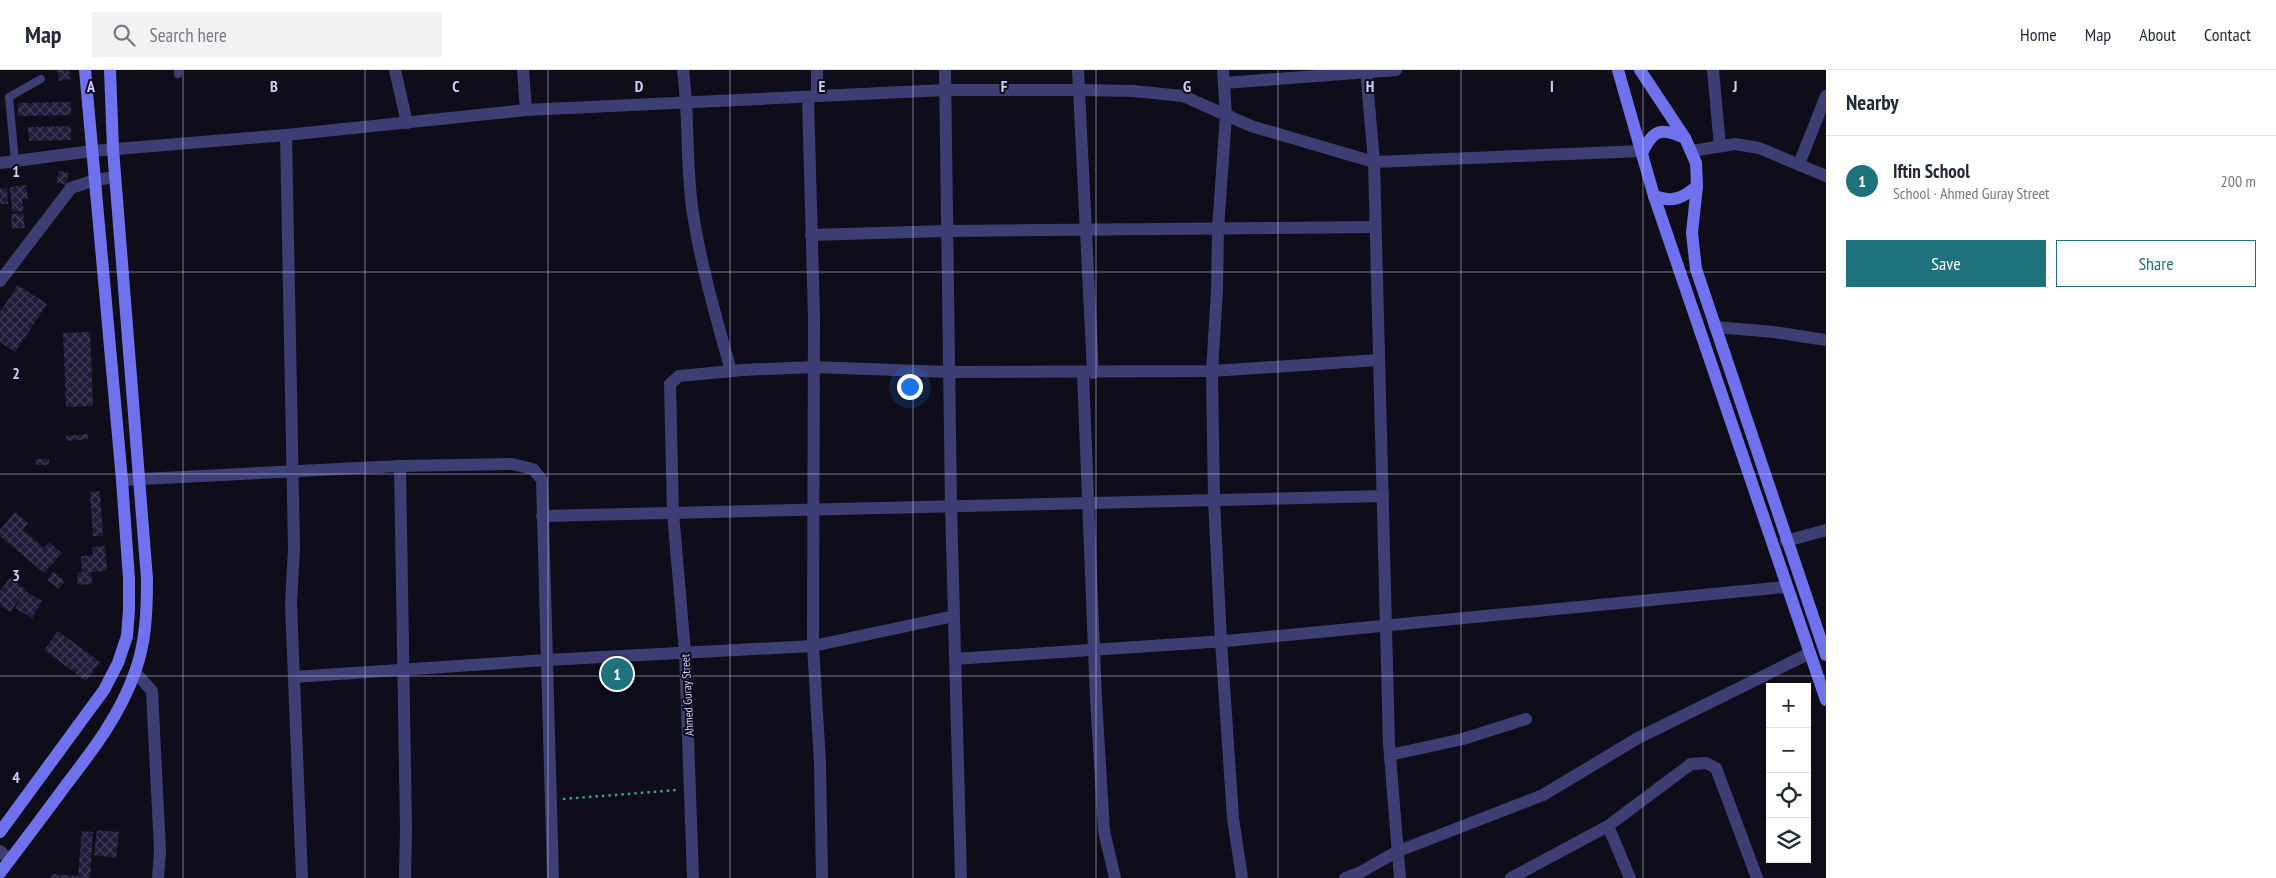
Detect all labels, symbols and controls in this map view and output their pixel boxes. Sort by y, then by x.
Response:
search box [92,12,442,57]
text: Map [25,19,62,50]
icon: search [110,21,138,49]
text: Search here [150,23,227,47]
text: Home [2020,23,2057,46]
text: Map [2085,23,2111,46]
text: About [2139,23,2176,46]
text: Contact [2204,23,2251,46]
text: A [86,76,96,96]
text: B [270,76,278,96]
text: C [452,76,460,96]
text: D [635,76,644,96]
text: E [819,76,826,96]
text: F [1001,76,1008,96]
text: G [1183,76,1191,96]
text: H [1366,76,1374,96]
text: I [1550,76,1554,96]
text: J [1732,76,1737,96]
text: Nearby [1846,89,1899,116]
text: Iftin School [1893,159,1970,183]
text: 1 [12,161,20,181]
text: 1 [1858,171,1866,191]
text: 200 m [2221,171,2256,191]
text: School · Ahmed Guray Street [1893,183,2050,203]
button: Save [1846,240,2046,287]
button: Share [2056,240,2256,287]
text: 2 [12,363,20,383]
your location [897,374,923,400]
text: 3 [12,565,20,585]
street label: Ahmed Guray Street [677,653,697,736]
pin: 1 [601,655,633,693]
map controls [1766,683,1811,863]
button: + [1766,683,1811,728]
button: − [1766,728,1811,773]
text: 4 [12,767,20,787]
button: locate [1766,773,1811,818]
button: layers [1766,818,1811,863]

